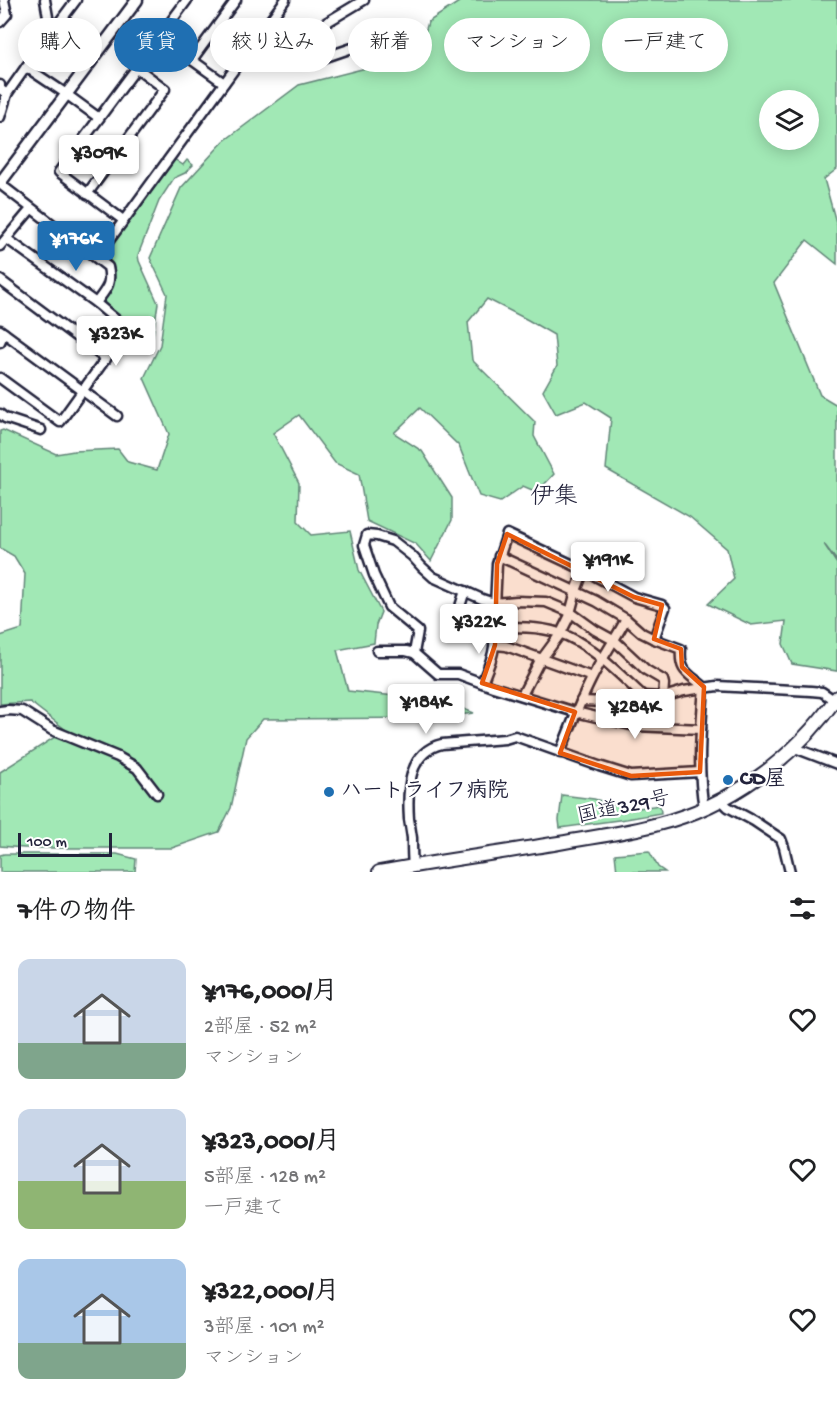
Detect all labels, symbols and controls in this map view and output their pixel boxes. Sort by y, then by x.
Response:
chip: 購入 [18,18,102,72]
chip: 賃貸 [114,18,198,72]
chip: 絞り込み [210,18,336,72]
chip: 新着 [348,18,432,72]
chip: マンション [444,18,590,72]
chip: 一戸建て [602,18,728,72]
map controls [759,90,819,150]
button: layers [759,90,819,150]
pin: ¥309K [57,135,141,186]
text: ¥309K [73,143,125,166]
pin: ¥176K [34,221,118,272]
text: ¥176K [52,229,100,252]
pin: ¥323K [74,316,158,367]
text: ¥323K [91,324,141,347]
district label: 伊集 [530,483,578,513]
pin: ¥191K [566,542,650,593]
text: ¥191K [585,550,631,573]
pin: ¥322K [437,604,521,655]
text: ¥322K [454,612,504,635]
pin: ¥184K [384,684,468,735]
pin: ¥284K [593,689,677,740]
text: ¥184K [402,692,450,715]
text: ¥284K [610,697,660,720]
place label: CD屋 [739,767,786,793]
marker: CD屋 [721,773,735,787]
place label: ハートライフ病院 [341,778,509,805]
marker: ハートライフ病院 [322,785,336,799]
street label: 国道329号 [575,786,673,831]
scale bar [18,830,112,858]
text: 100 m [27,834,67,853]
icon: filters [786,892,819,925]
text: 7件の物件 [18,898,136,929]
text: ¥176,000/月 [204,978,338,1009]
icon: home [66,983,138,1055]
icon: heart [786,1003,819,1036]
text: 2部屋 · 52 m² [204,1017,317,1040]
text: マンション [204,1048,303,1071]
text: ¥323,000/月 [204,1128,341,1159]
icon: home [66,1133,138,1205]
icon: heart [786,1153,819,1186]
text: 5部屋 · 128 m² [204,1167,326,1190]
text: 一戸建て [204,1198,284,1221]
text: ¥322,000/月 [204,1278,340,1309]
icon: home [66,1283,138,1355]
icon: heart [786,1303,819,1336]
text: 3部屋 · 101 m² [204,1317,325,1340]
text: マンション [204,1348,303,1371]

